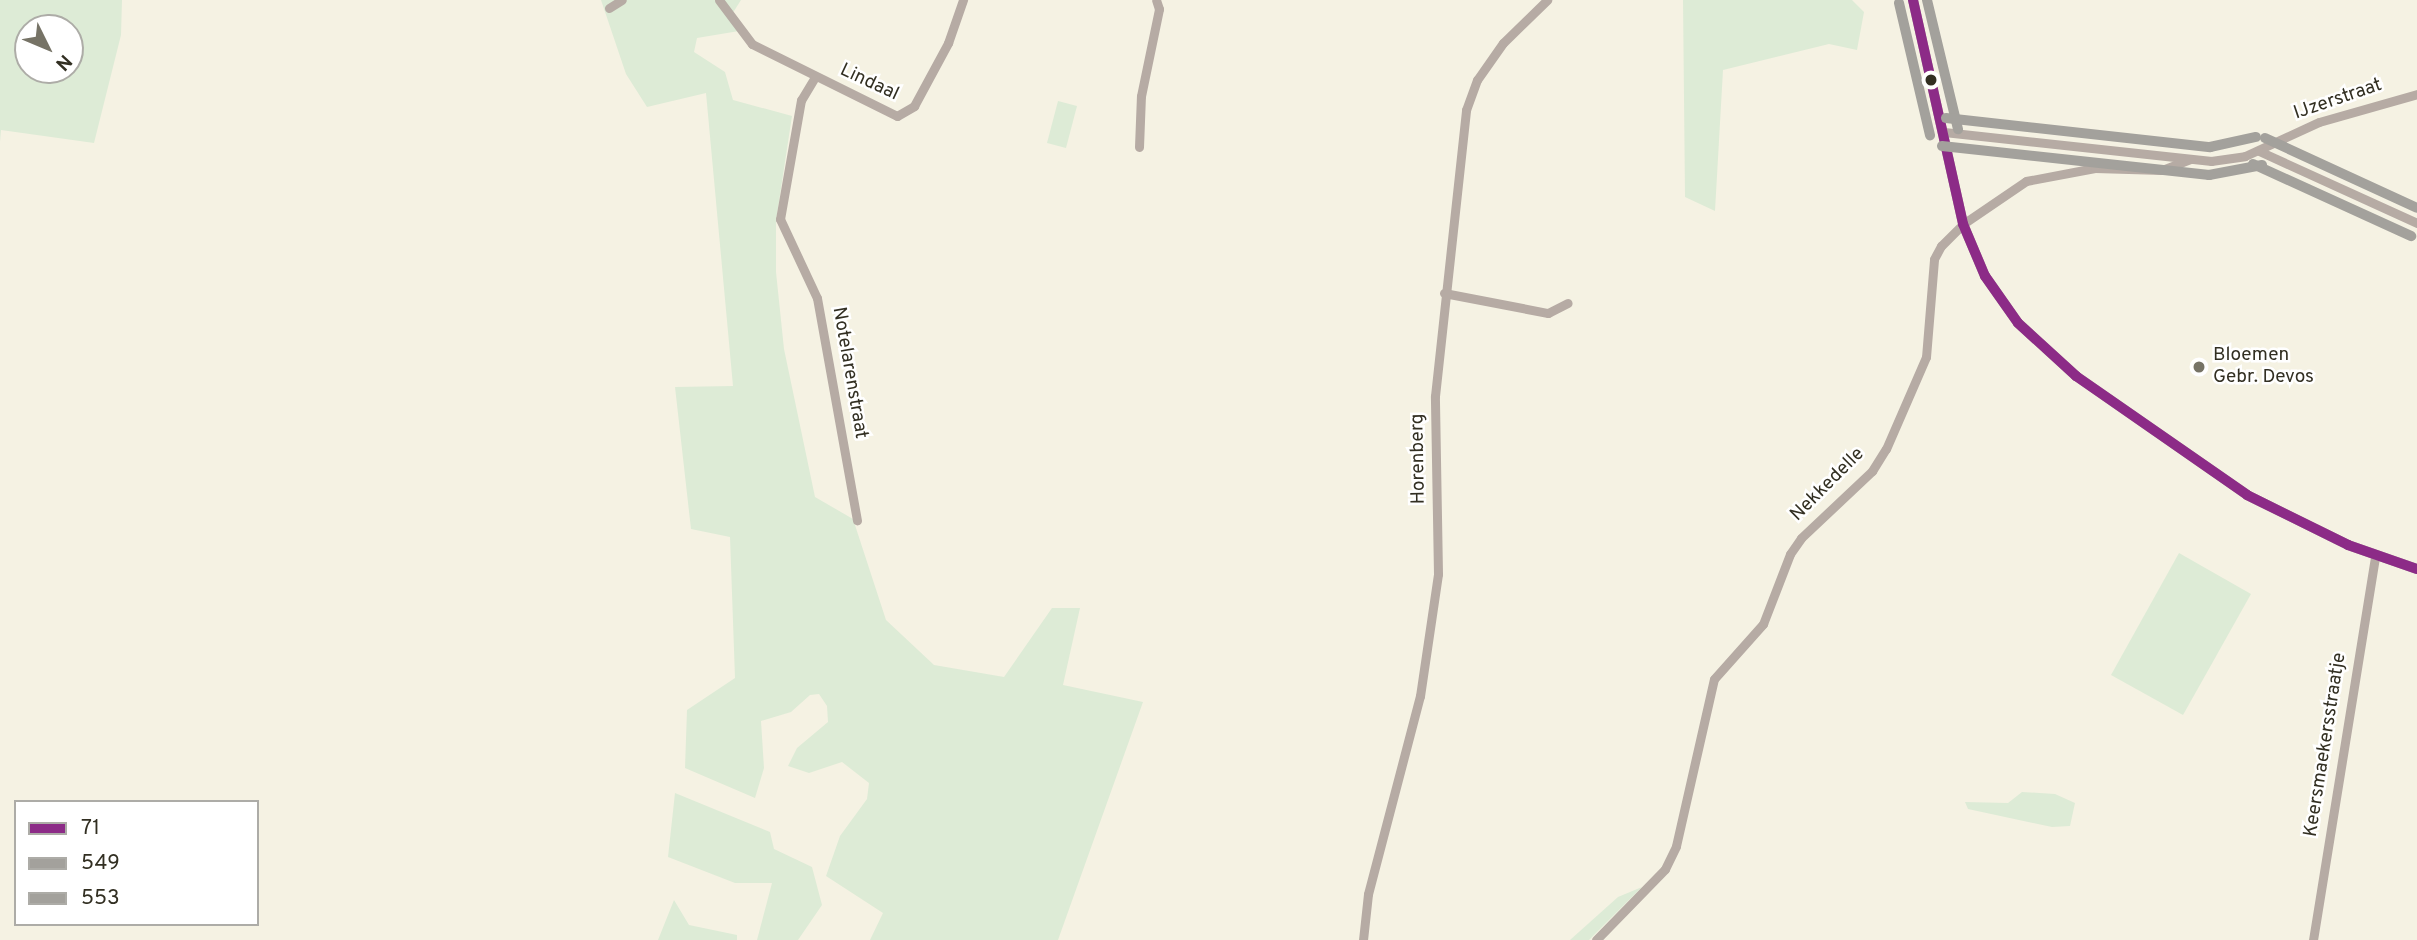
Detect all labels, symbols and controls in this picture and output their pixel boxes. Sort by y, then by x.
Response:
north arrow [14,14,84,84]
text: N [49,49,76,75]
street label: Lindaal [836,60,902,106]
unlabelled marker [1924,73,1938,87]
street label: IJzerstraat [2291,74,2385,126]
street label: Notelarenstraat [826,305,872,441]
place label: Bloemen Gebr. Devos [2213,345,2314,389]
marker: Bloemen Gebr. Devos [2191,359,2207,375]
street label: Horenberg [1407,413,1431,505]
street label: Nekkedelle [1786,443,1870,527]
street label: Keersmaekersstraatje [2300,651,2352,839]
legend [14,800,259,926]
text: 71 [81,815,100,842]
text: 549 [81,850,120,877]
text: 553 [81,885,120,912]

